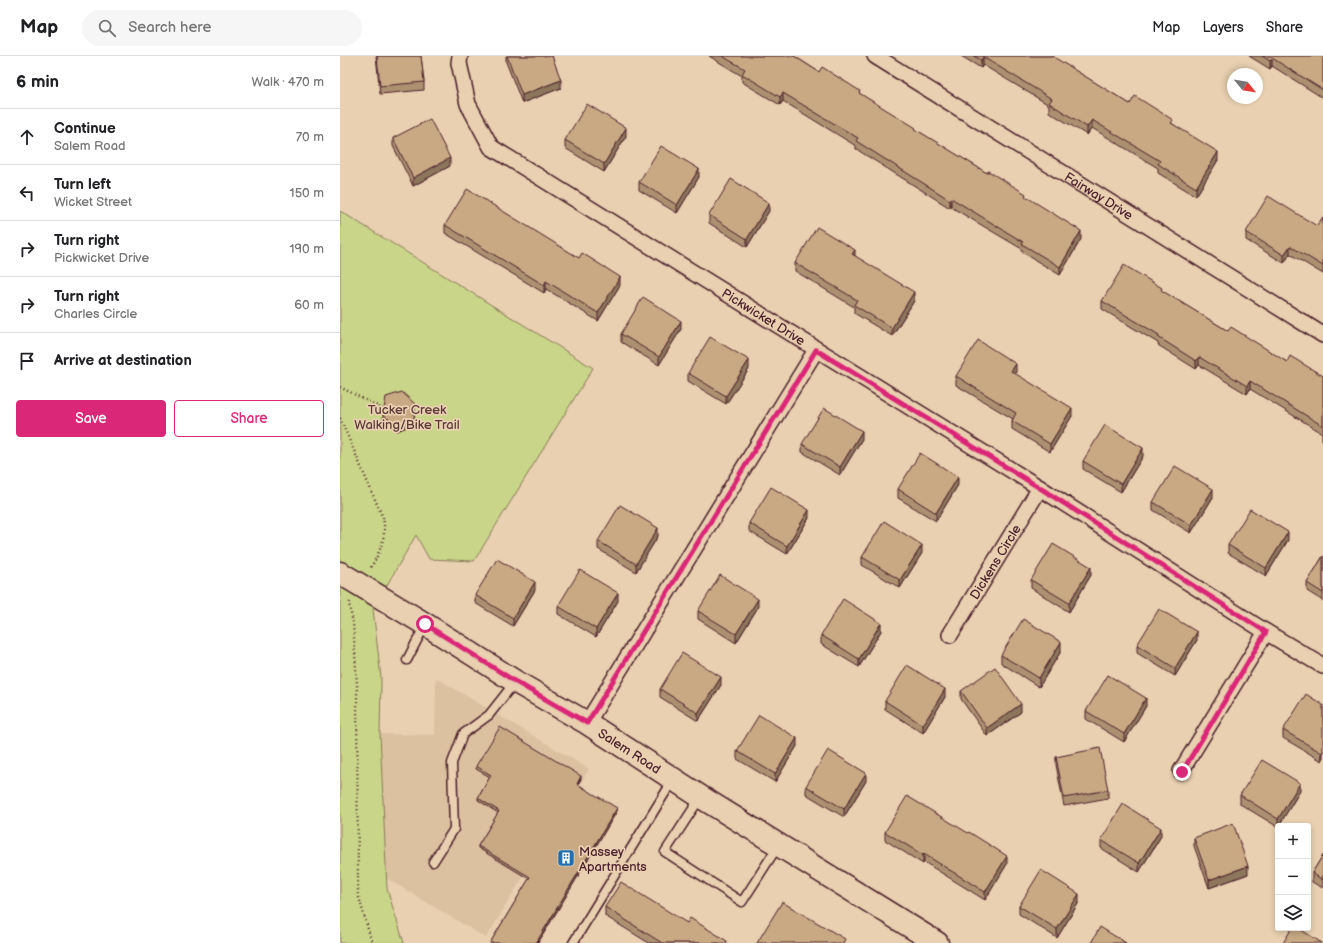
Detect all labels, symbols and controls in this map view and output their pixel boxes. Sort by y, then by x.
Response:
search box [82,10,362,46]
text: Map [20,16,58,39]
icon: search [96,17,118,39]
text: Search here [128,18,211,37]
text: Map [1152,19,1180,36]
text: Layers [1202,19,1244,36]
text: Share [1266,19,1303,36]
north arrow [1227,68,1263,104]
text: 6 min [16,72,59,92]
text: Walk · 470 m [252,74,324,90]
text: Continue [54,119,116,138]
icon: ahead [16,126,38,148]
text: 70 m [296,129,324,145]
text: Salem Road [54,138,125,154]
street label: Fairway Drive [1061,169,1136,224]
text: Turn left [54,175,111,194]
icon: left [16,182,38,204]
text: 150 m [290,185,324,201]
text: Wicket Street [54,194,132,210]
text: Turn right [54,231,119,250]
icon: right [16,238,38,260]
text: 190 m [290,241,324,257]
text: Pickwicket Drive [54,250,149,266]
street label: Pickwicket Drive [719,285,808,349]
text: Turn right [54,287,119,306]
icon: right [16,294,38,316]
text: 60 m [294,297,324,313]
text: Charles Circle [54,306,137,322]
icon: arrive [16,350,38,372]
text: Arrive at destination [54,351,192,370]
button: Save [16,400,166,437]
button: Share [174,400,324,437]
park label: Tucker Creek Walking/Bike Trail [354,402,460,433]
street label: Dickens Circle [967,522,1025,603]
route start [416,615,434,633]
street label: Salem Road [595,725,664,778]
route end [1173,763,1191,781]
map controls [1275,823,1311,931]
button: + [1275,823,1311,859]
place label: Massey Apartments [579,844,647,875]
building icon: Massey Apartments [556,848,576,868]
button: − [1275,859,1311,895]
button: layers [1275,895,1311,931]

